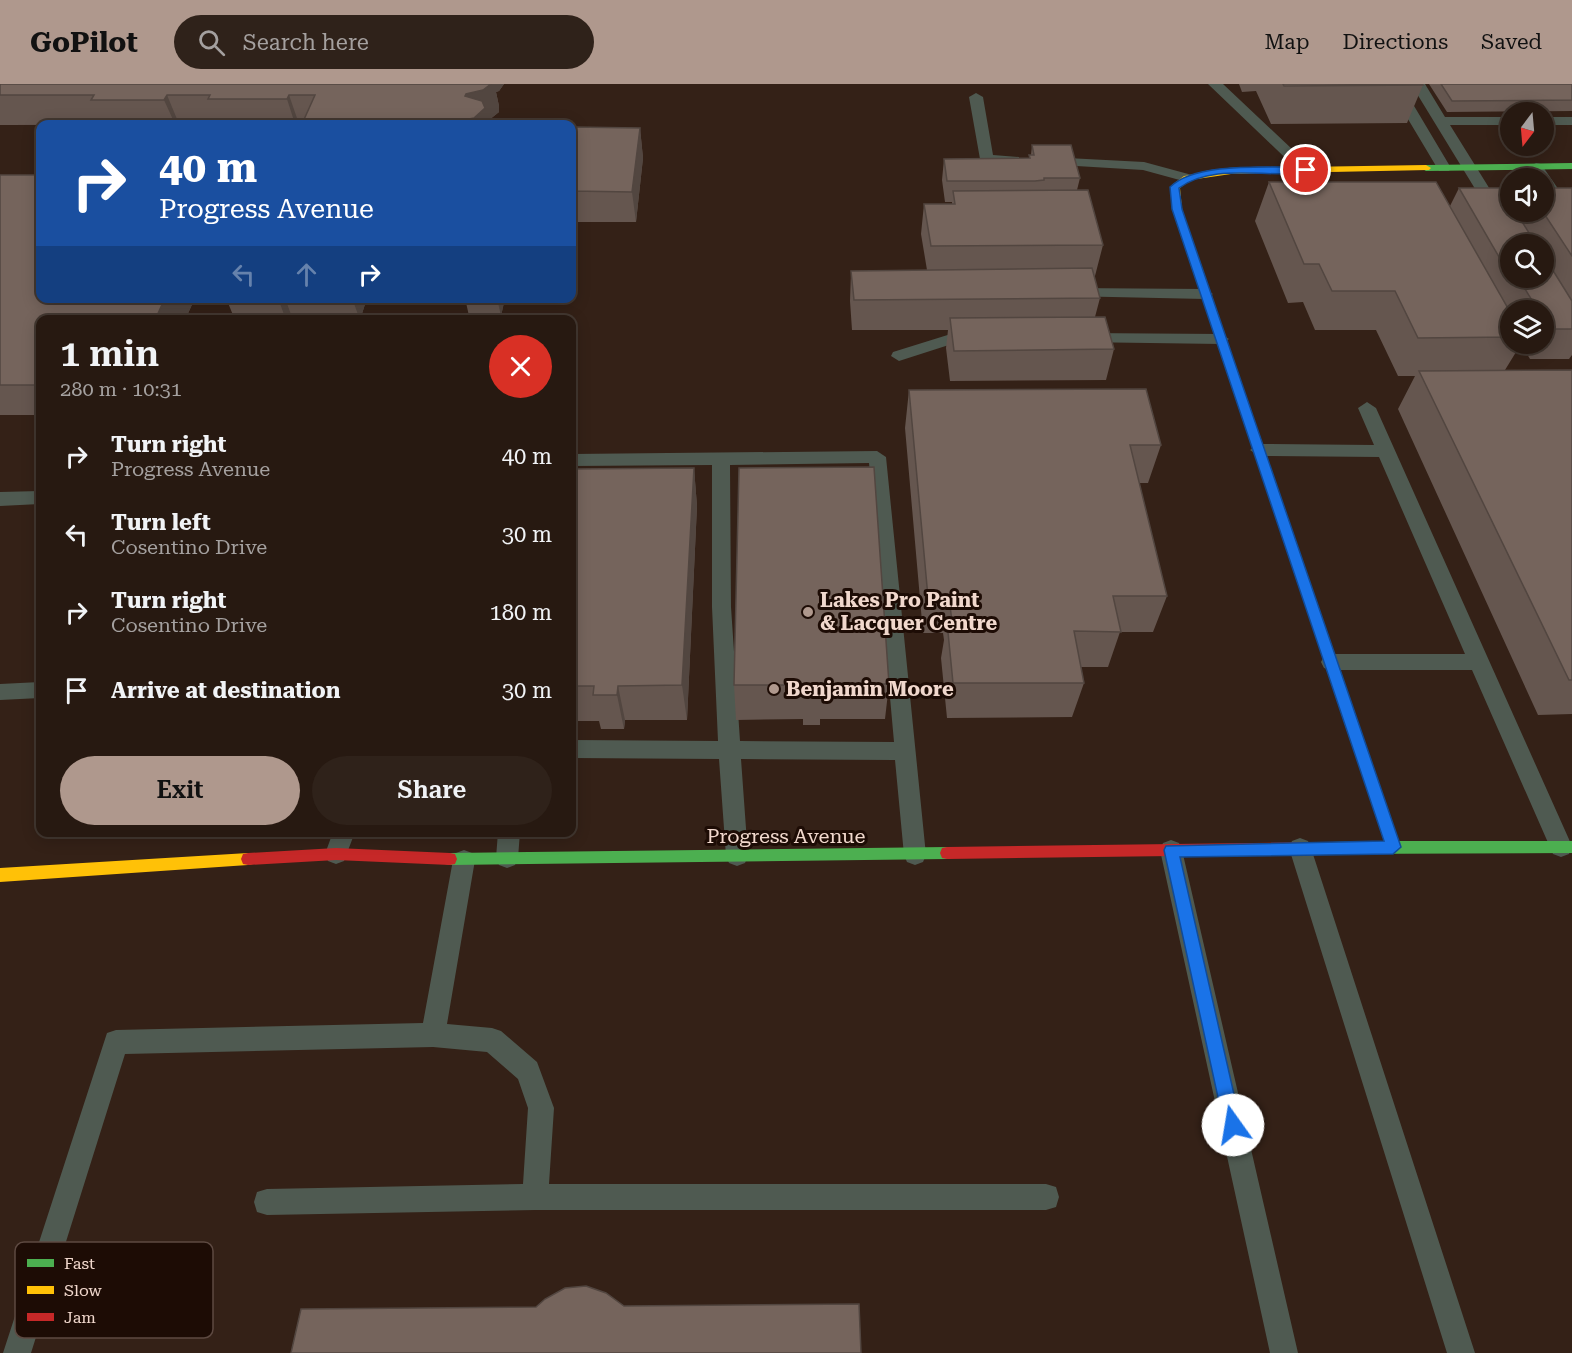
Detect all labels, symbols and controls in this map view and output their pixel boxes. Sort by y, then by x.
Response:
search box [174,15,594,69]
text: GoPilot [30,26,138,59]
icon: search [195,26,228,59]
text: Search here [243,30,369,55]
text: Map [1265,30,1309,54]
text: Directions [1342,30,1448,54]
text: Saved [1481,30,1542,54]
north arrow [1500,102,1554,156]
map controls [1500,102,1554,354]
text: 40 m [159,143,257,192]
icon: right [60,144,138,222]
pin [1280,144,1331,195]
icon: arrive [1289,153,1322,186]
button: sound [1500,168,1554,222]
text: Progress Avenue [159,193,374,225]
button: search [1500,234,1554,288]
icon: left [227,258,260,291]
icon: ahead [290,258,323,291]
icon: right [353,258,386,291]
button: layers [1500,300,1554,354]
text: 1 min [60,333,159,375]
button: close [489,335,552,398]
text: 280 m · 10:31 [60,377,182,401]
text: Turn right [111,432,226,457]
icon: right [60,440,93,473]
text: 40 m [502,444,552,469]
text: Progress Avenue [111,457,270,481]
text: Turn left [111,510,211,535]
icon: left [60,518,93,551]
text: 30 m [502,522,552,547]
text: Cosentino Drive [111,535,267,559]
text: Turn right [111,588,226,613]
place label: Lakes Pro Paint & Lacquer Centre [820,588,997,635]
icon: right [60,596,93,629]
text: 180 m [489,600,552,625]
marker: Lakes Pro Paint & Lacquer Centre [801,605,815,619]
text: Cosentino Drive [111,613,267,637]
icon: arrive [60,674,93,707]
place label: Benjamin Moore [786,677,954,701]
text: Arrive at destination [111,678,340,703]
text: 30 m [502,678,552,703]
marker: Benjamin Moore [767,682,781,696]
button: Exit [60,756,300,825]
button: Share [312,756,552,825]
street label: Progress Avenue [706,824,866,848]
position arrow [1201,1093,1265,1157]
legend [15,1242,213,1338]
text: Fast [64,1254,95,1273]
text: Slow [64,1281,102,1300]
text: Jam [64,1308,96,1327]

